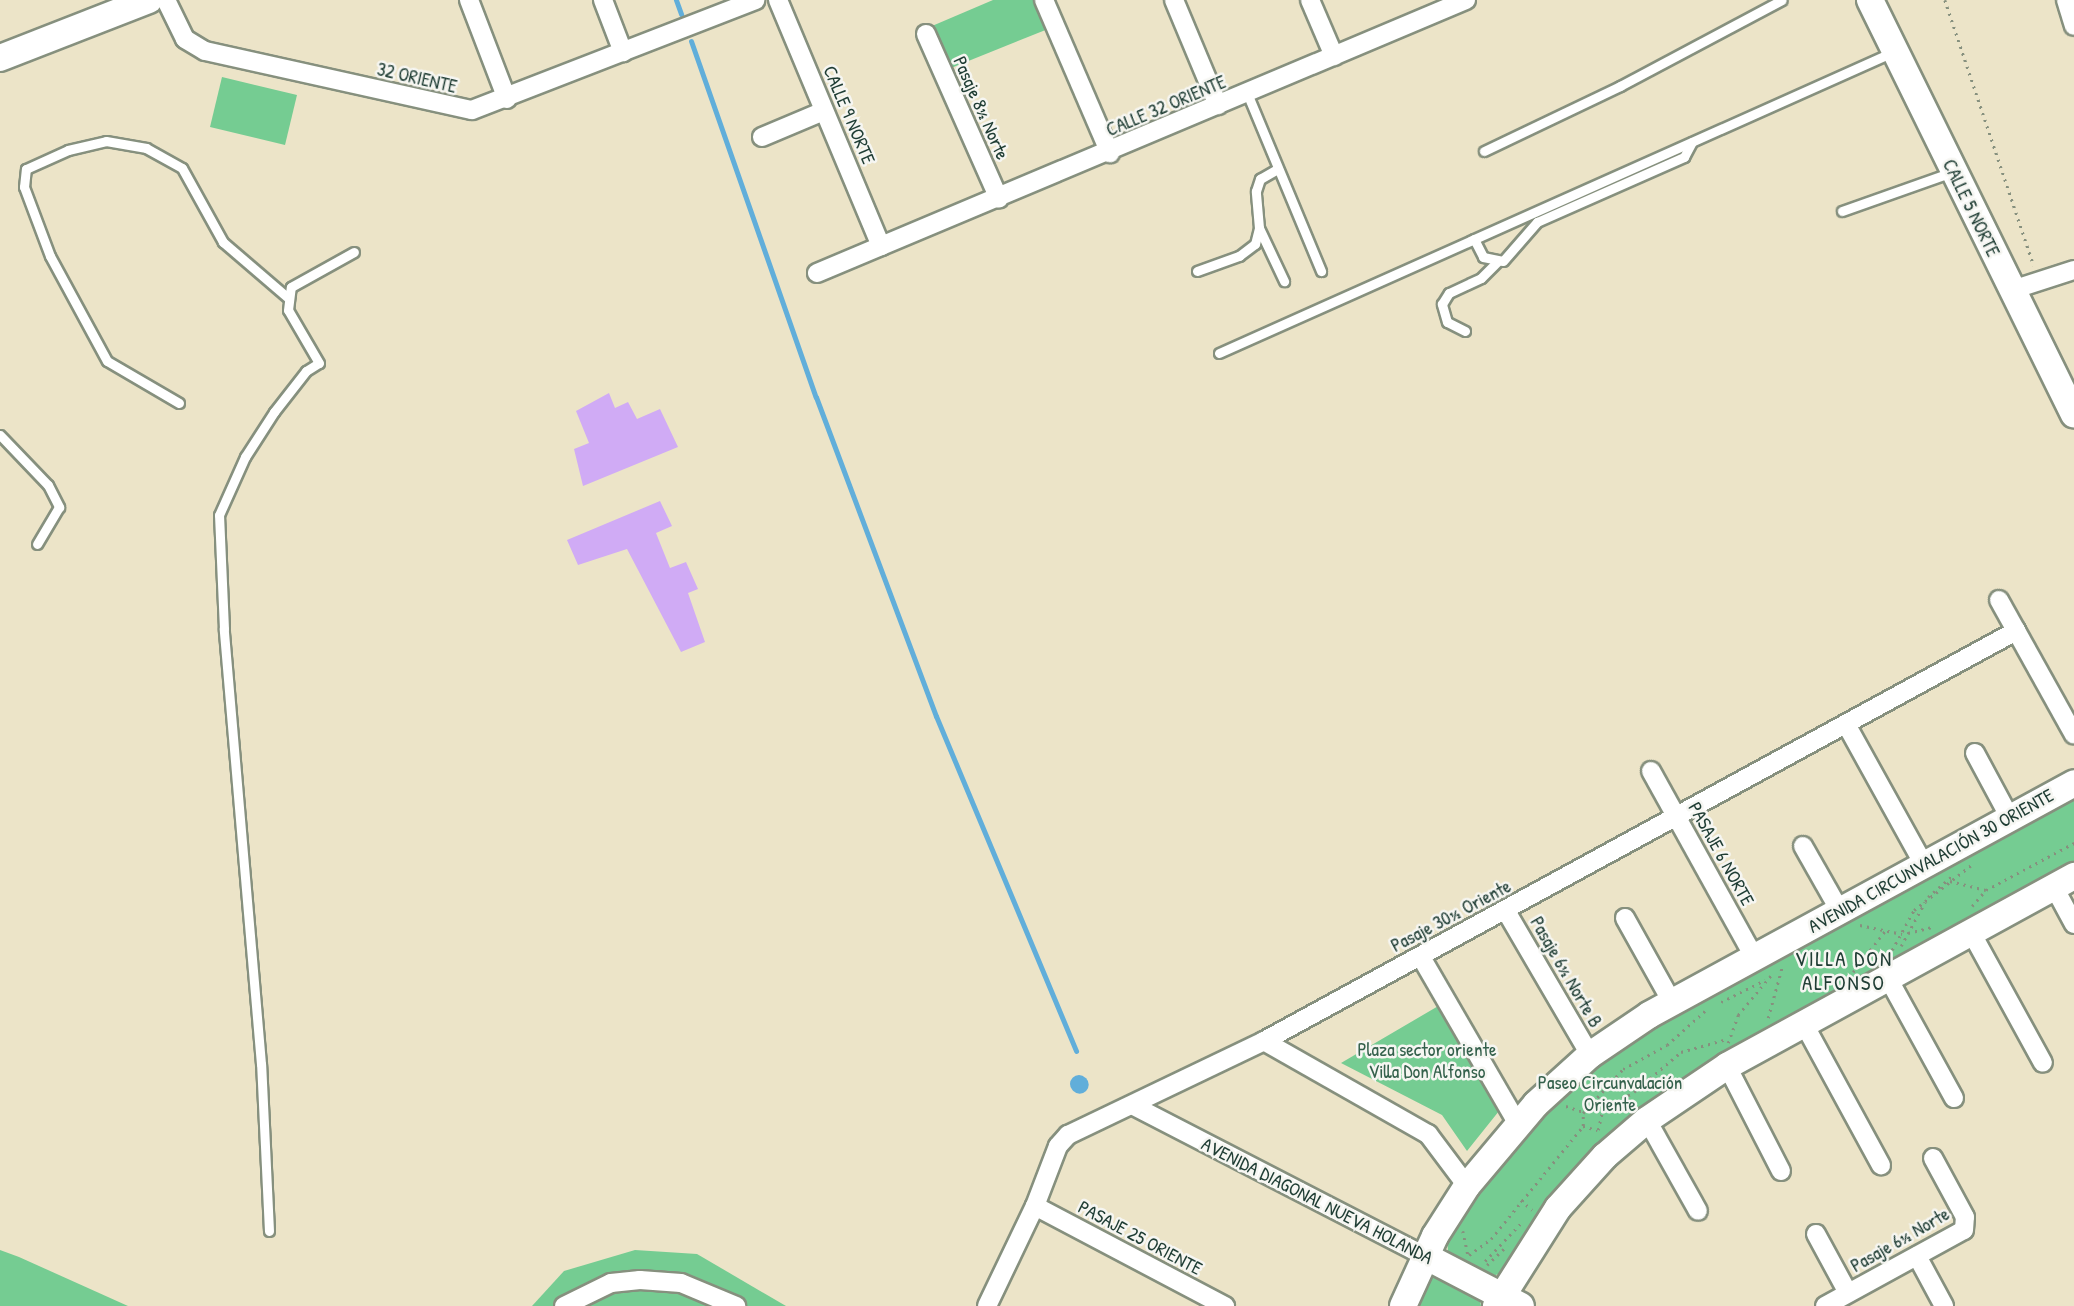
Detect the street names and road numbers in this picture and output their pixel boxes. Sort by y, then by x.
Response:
street label: Pasaje 8½ Norte [948,53,1014,163]
street label: 32 ORIENTE [375,58,459,98]
street label: CALLE 9 NORTE [818,62,880,168]
street label: CALLE 32 ORIENTE [1103,71,1229,141]
street label: CALLE 5 NORTE [1938,156,2004,260]
street label: AVENIDA CIRCUNVALACIÓN 30 ORIENTE [1804,784,2058,938]
street label: PASAJE 6 NORTE [1683,798,1759,910]
street label: Pasaje 30½ Oriente [1387,875,1515,957]
street label: Pasaje 6½ Norte B [1525,913,1607,1031]
street label: AVENIDA DIAGONAL NUEVA HOLANDA [1198,1133,1436,1269]
street label: PASAJE 25 ORIENTE [1074,1196,1206,1280]
street label: Pasaje 6½ Norte [1847,1203,1953,1277]

